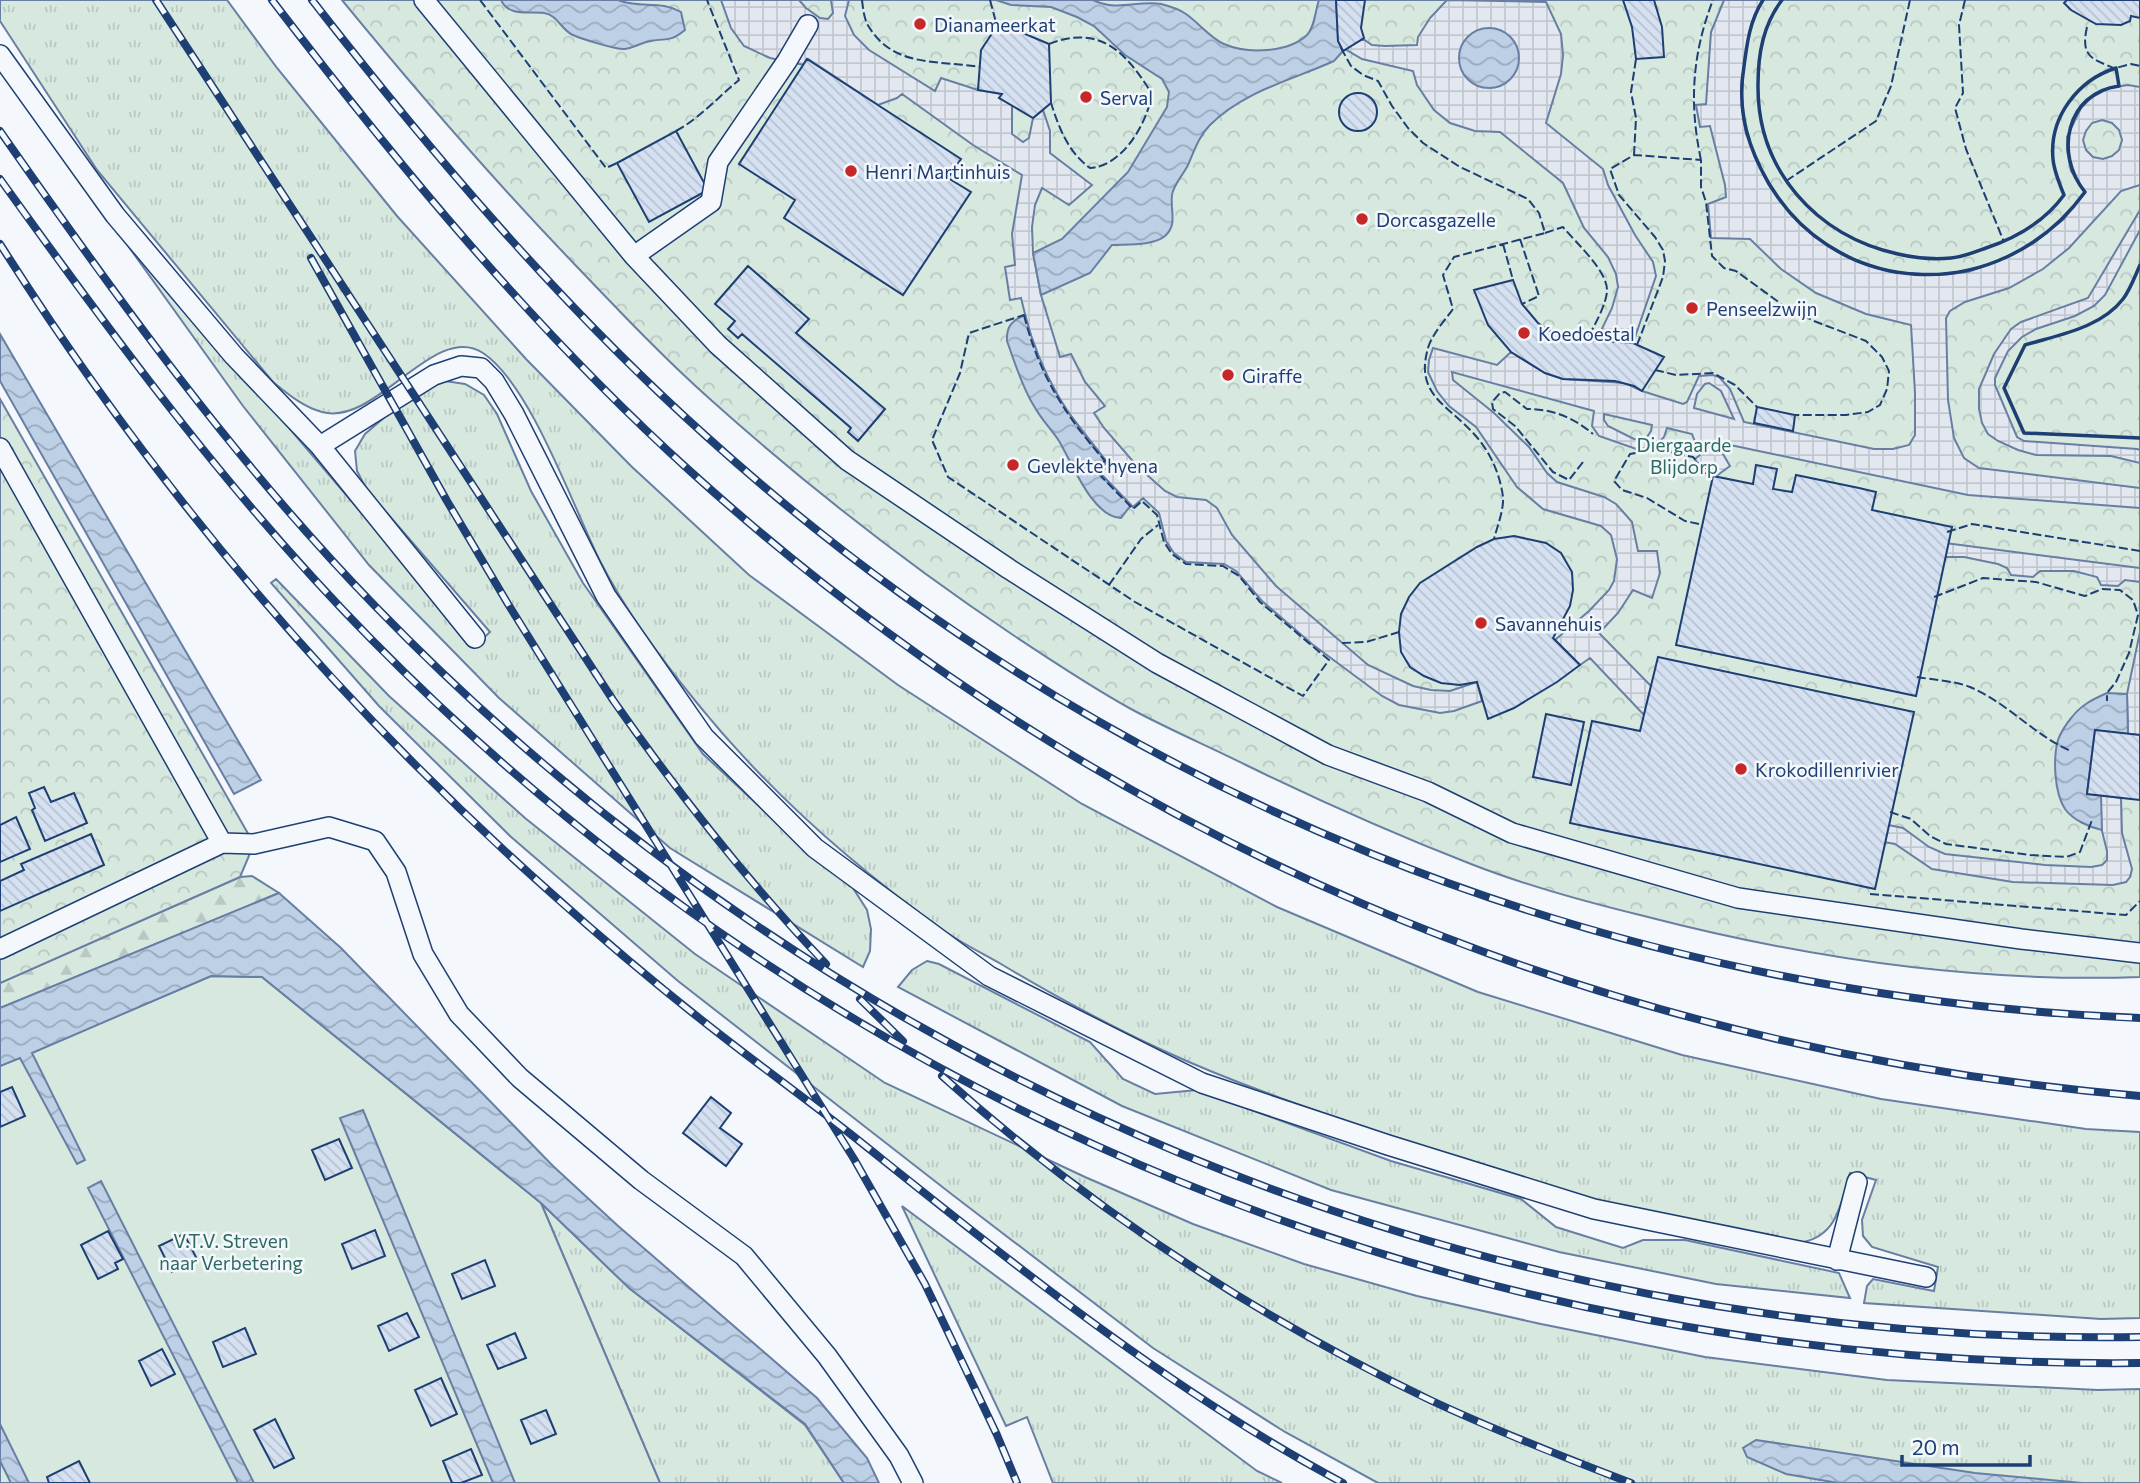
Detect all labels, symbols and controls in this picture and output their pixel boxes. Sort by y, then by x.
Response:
place label: Dianameerkat [934,13,1056,36]
marker: Dianameerkat [912,16,928,32]
place label: Serval [1100,86,1153,109]
marker: Serval [1078,89,1094,105]
place label: Henri Martinhuis [865,160,1010,183]
marker: Henri Martinhuis [843,163,859,179]
place label: Dorcasgazelle [1376,208,1496,231]
marker: Dorcasgazelle [1354,211,1370,227]
place label: Penseelzwijn [1706,297,1817,320]
marker: Penseelzwijn [1684,300,1700,316]
place label: Koedoestal [1538,322,1635,345]
marker: Koedoestal [1516,325,1532,341]
place label: Giraffe [1242,364,1302,387]
marker: Giraffe [1220,367,1236,383]
park label: Diergaarde Blijdorp [1637,433,1731,478]
place label: Gevlekte hyena [1027,454,1158,477]
marker: Gevlekte hyena [1005,457,1021,473]
place label: Savannehuis [1495,612,1602,635]
marker: Savannehuis [1473,615,1489,631]
place label: Krokodillenrivier [1755,758,1899,781]
marker: Krokodillenrivier [1733,761,1749,777]
park label: V.T.V. Streven naar Verbetering [159,1229,303,1274]
scale bar [1902,1424,2030,1468]
text: 20 m [1912,1434,1960,1459]

